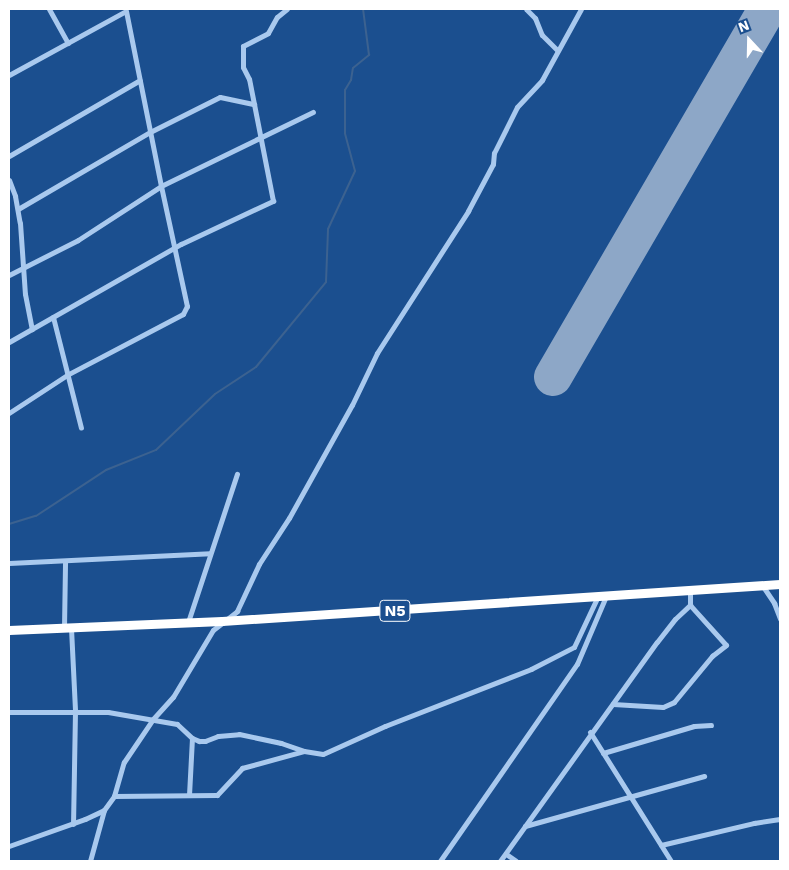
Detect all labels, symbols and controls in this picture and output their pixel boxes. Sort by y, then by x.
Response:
north arrow [724,15,774,65]
text: N [736,17,751,35]
road number: N5 [379,598,411,624]

